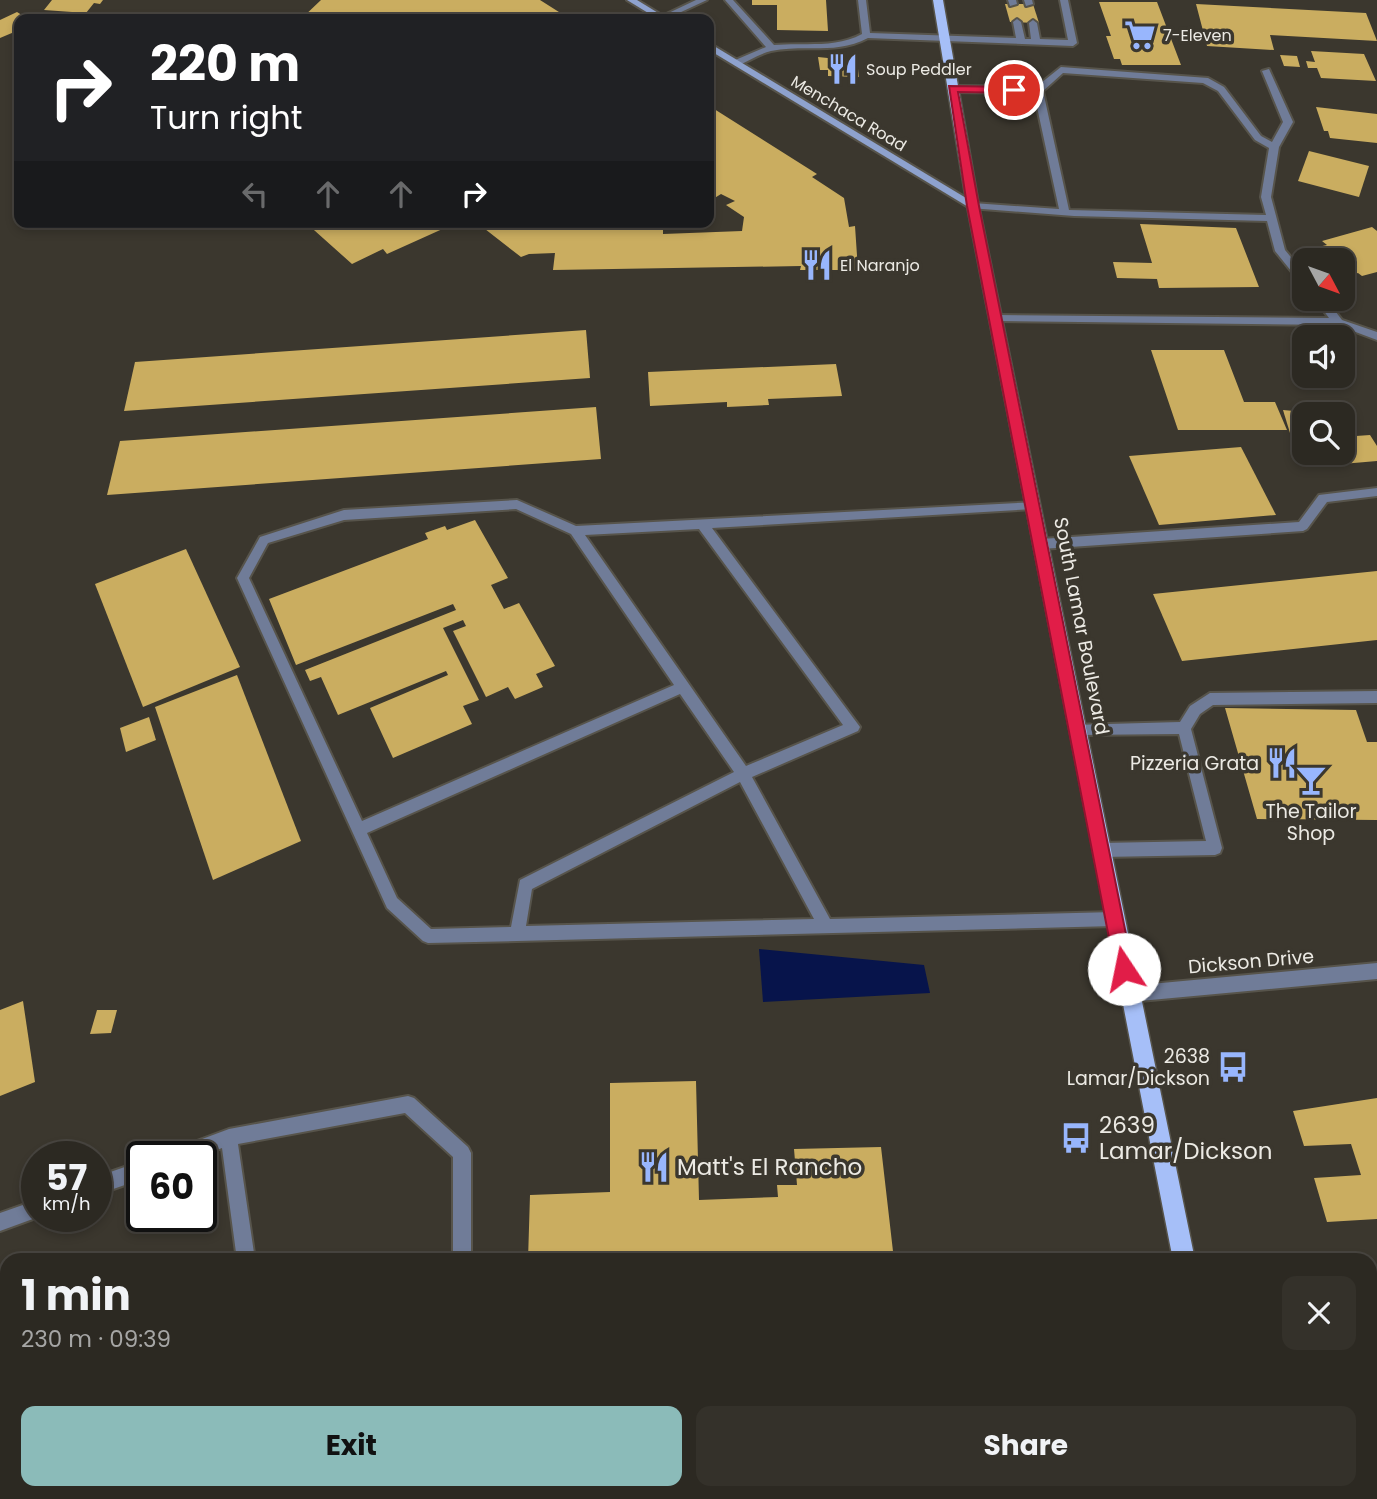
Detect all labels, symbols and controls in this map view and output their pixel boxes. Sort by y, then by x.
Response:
supermarket icon: 7-Eleven [1123,18,1157,52]
place label: 7-Eleven [1163,24,1232,47]
text: 220 m [150,30,300,98]
icon: right [35,42,126,133]
restaurant icon: Soup Peddler [826,52,860,86]
place label: Soup Peddler [866,58,972,81]
pin [984,60,1044,120]
street label: Menchaca Road [787,70,911,157]
icon: arrive [995,71,1033,109]
text: Turn right [150,95,302,140]
icon: left [236,175,274,213]
icon: ahead [309,175,347,213]
icon: ahead [382,175,420,213]
icon: right [455,175,493,213]
restaurant icon: El Naranjo [800,248,834,282]
north arrow [1292,248,1354,312]
map controls [1292,248,1355,465]
place label: El Naranjo [840,254,920,277]
button: sound [1292,325,1355,388]
button: search [1292,402,1355,465]
street label: South Lamar Boulevard [1047,515,1116,737]
restaurant icon: Pizzeria Grata [1265,746,1299,780]
place label: Pizzeria Grata [1130,750,1259,777]
bar icon: The Tailor Shop [1294,763,1328,797]
place label: The Tailor Shop [1265,798,1357,847]
position arrow [1087,932,1161,1006]
street label: Dickson Drive [1187,943,1315,980]
place label: 2638 Lamar/Dickson [1067,1043,1210,1092]
bus stop icon: 2638 Lamar/Dickson [1216,1050,1250,1084]
place label: 2639 Lamar/Dickson [1099,1109,1272,1167]
bus stop icon: 2639 Lamar/Dickson [1059,1121,1093,1155]
speed limit sign: 60 [126,1141,217,1232]
restaurant icon: Matt's El Rancho [637,1150,671,1184]
place label: Matt's El Rancho [677,1151,862,1183]
text: 57 [46,1153,87,1202]
text: km/h [43,1191,90,1216]
text: 1 min [21,1266,131,1325]
button: close [1282,1276,1356,1350]
text: 230 m · 09:39 [21,1323,171,1355]
button: Exit [21,1406,682,1486]
button: Share [696,1406,1356,1486]

